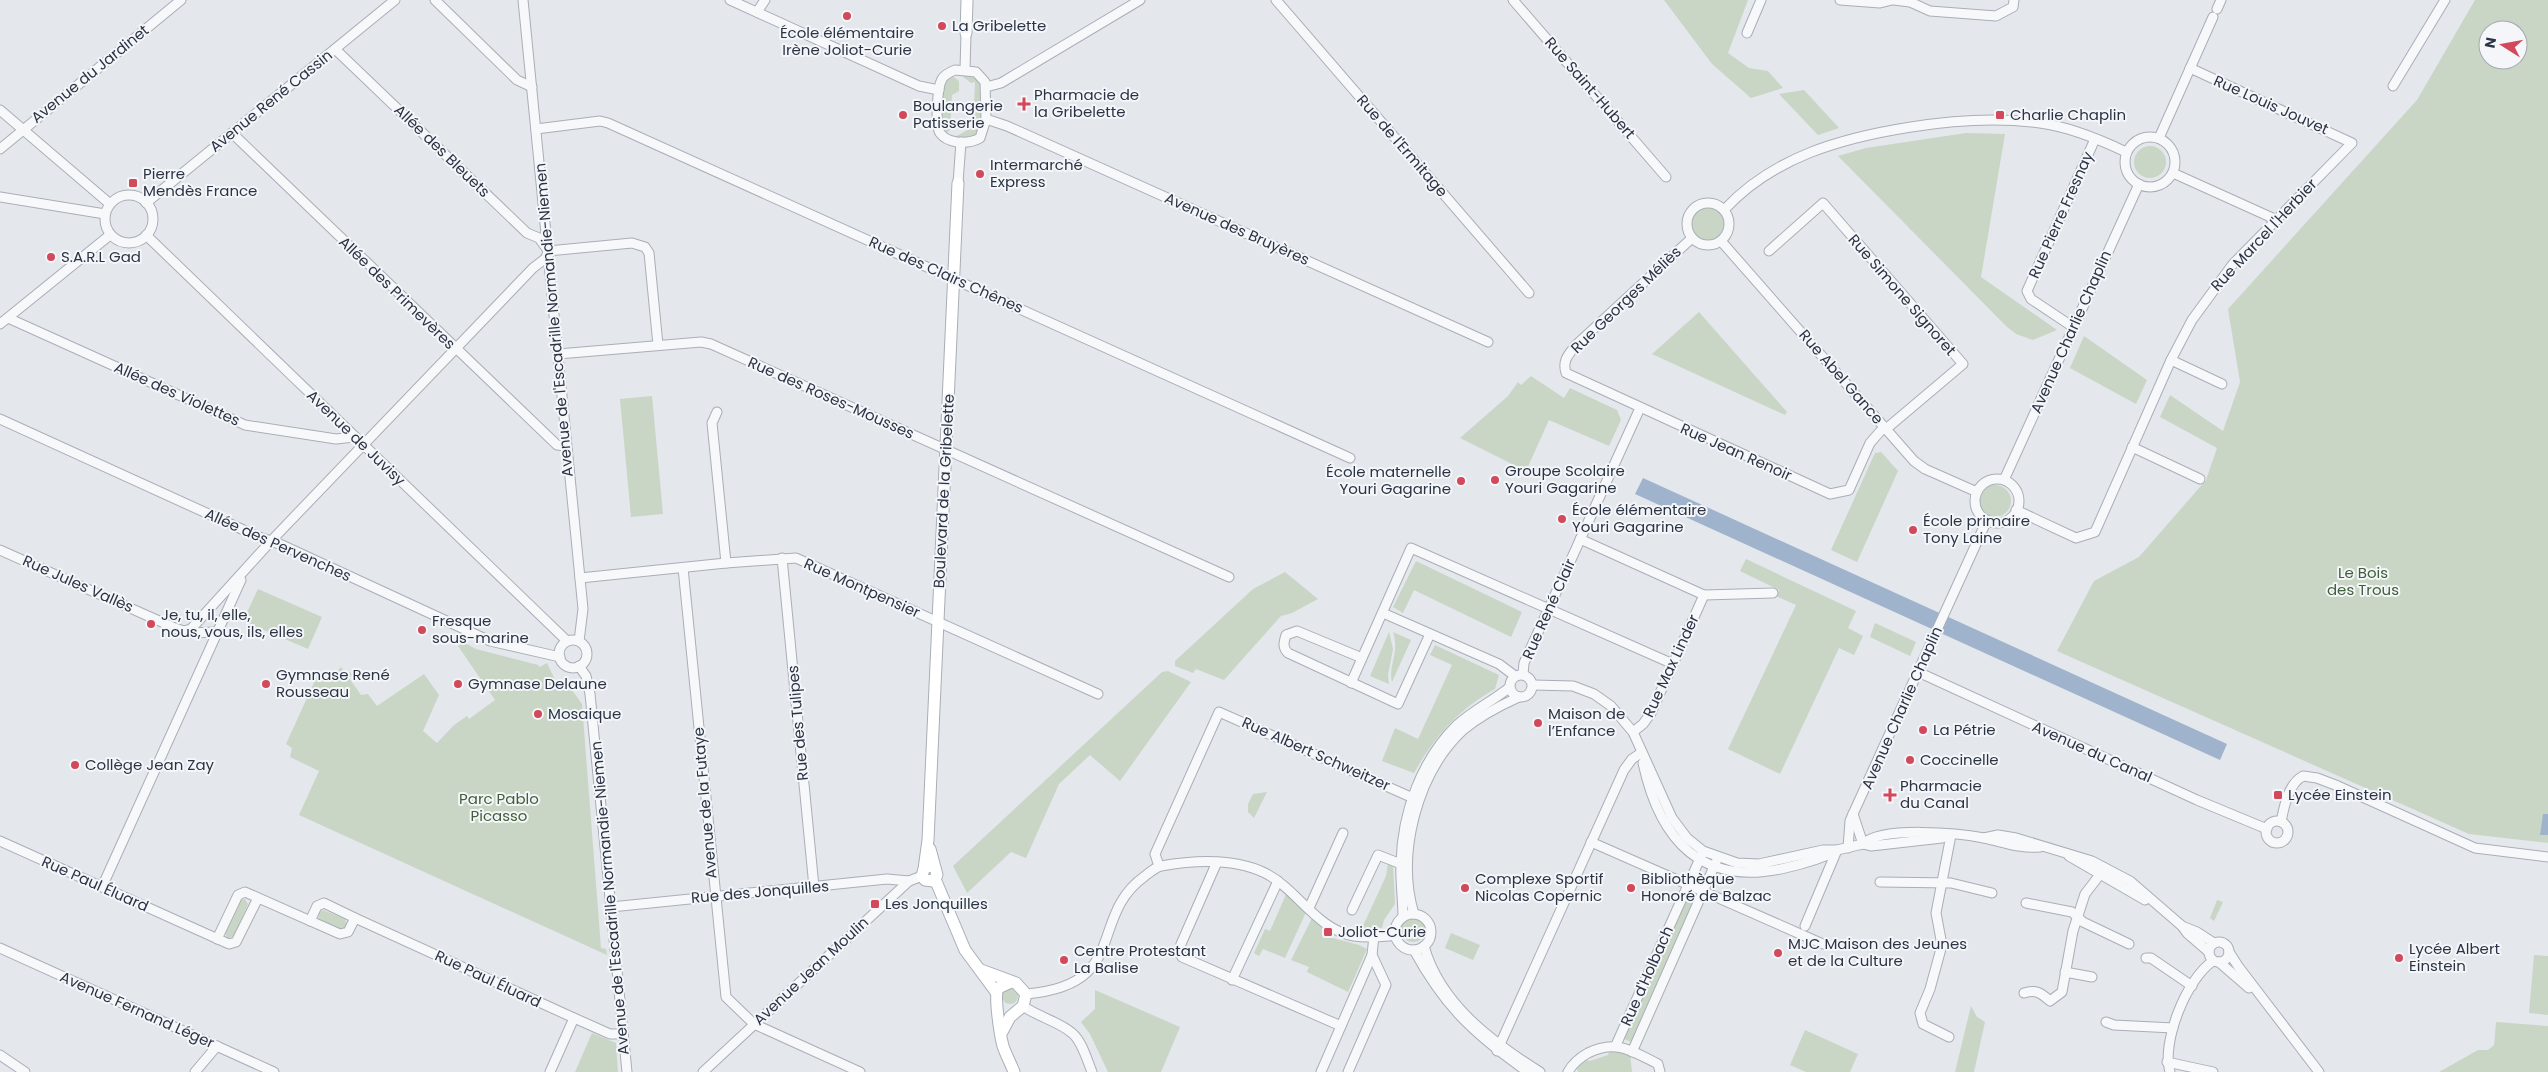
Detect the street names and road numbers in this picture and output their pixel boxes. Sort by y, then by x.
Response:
street label: Avenue du Jardinet [26,20,153,128]
street label: Rue Saint-Hubert [1540,32,1640,143]
street label: Avenue René Cassin [205,45,336,157]
street label: Rue Louis Jouvet [2210,70,2332,139]
street label: Rue de l'Ermitage [1352,90,1453,201]
street label: Allée des Bleuets [390,99,495,202]
street label: Rue Pierre Fresnay [2023,148,2098,281]
street label: Avenue de l'Escadrille Normandie-Niemen [529,162,578,478]
street label: Rue Marcel l'Herbier [2206,174,2322,296]
street label: Avenue des Bruyères [1161,187,1313,270]
street label: Rue Simone Signoret [1844,229,1961,360]
street label: Allée des Primevères [334,231,460,354]
street label: Rue des Clairs Chênes [866,231,1027,318]
street label: Rue Georges Méliès [1566,241,1686,358]
street label: Avenue Charlie Chaplin [2025,247,2116,417]
street label: Rue Abel Gance [1794,325,1888,429]
street label: Rue des Roses-Mousses [745,351,918,444]
street label: Allée des Violettes [111,356,244,431]
street label: Avenue de Juvisy [302,385,411,491]
street label: Boulevard de la Gribelette [928,393,959,589]
street label: Rue Jean Renoir [1677,418,1796,486]
street label: Allée des Pervenches [202,503,355,586]
street label: Rue Jules Vallès [19,550,137,617]
street label: Rue Montpensier [801,553,924,623]
street label: Rue René Clair [1517,555,1580,662]
street label: Rue Max Linder [1638,611,1704,721]
street label: Avenue Charlie Chaplin [1856,623,1947,793]
street label: Rue des Tulipes [782,664,813,782]
street label: Rue Albert Schweitzer [1239,711,1394,796]
street label: Avenue du Canal [2029,716,2156,787]
street label: Avenue de la Futaye [687,726,722,880]
street label: Avenue de l'Escadrille Normandie-Niemen [585,740,634,1056]
street label: Rue Paul Éluard [38,851,152,917]
street label: Rue des Jonquilles [690,875,830,908]
street label: Avenue Jean Moulin [748,912,873,1030]
street label: Rue d'Holbach [1615,923,1678,1029]
street label: Rue Paul Éluard [432,945,545,1012]
street label: Avenue Fernand Léger [57,966,218,1053]

